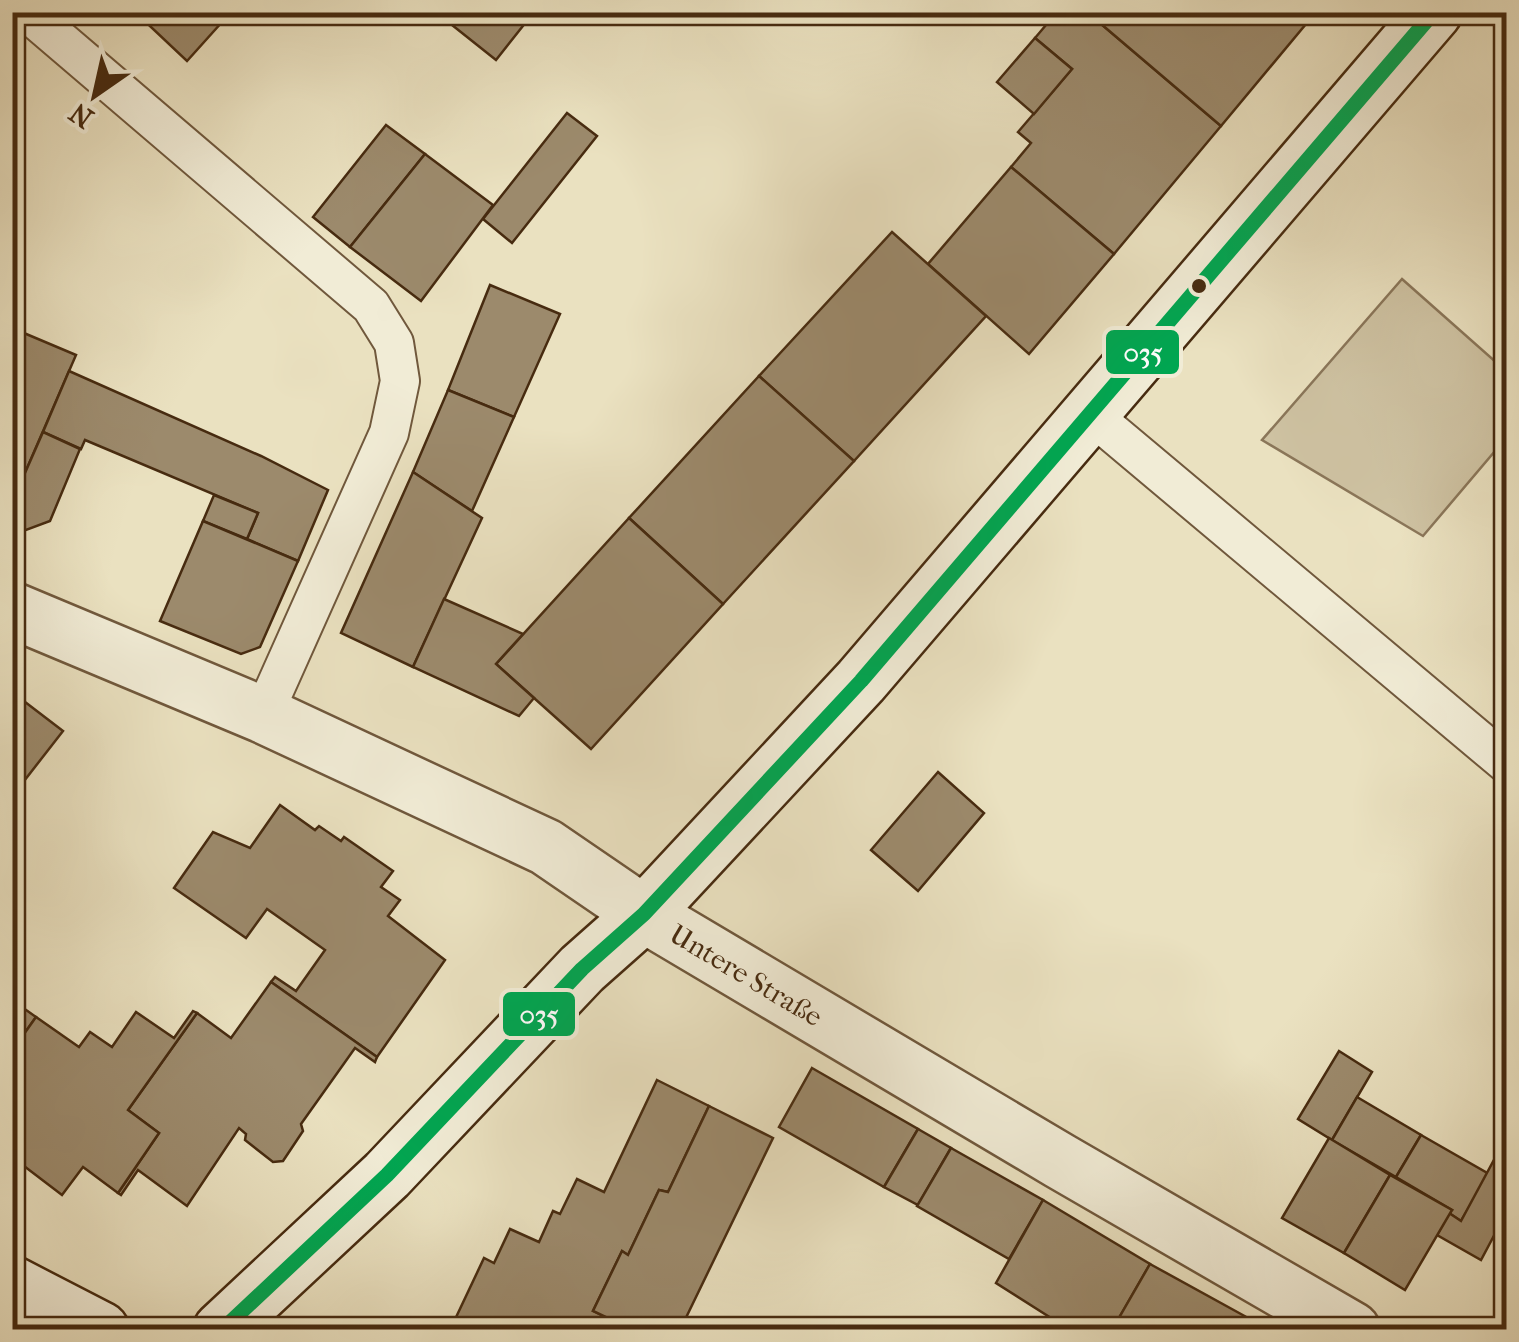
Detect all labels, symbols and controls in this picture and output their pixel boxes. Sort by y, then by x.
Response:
north arrow [45,45,145,145]
text: N [63,95,99,135]
unlabelled marker [1189,276,1209,296]
line badge: 035 [1104,328,1181,376]
text: 035 [1123,336,1163,369]
street label: Untere Straße [664,917,829,1033]
line badge: 035 [501,990,577,1038]
text: 035 [519,998,559,1031]

